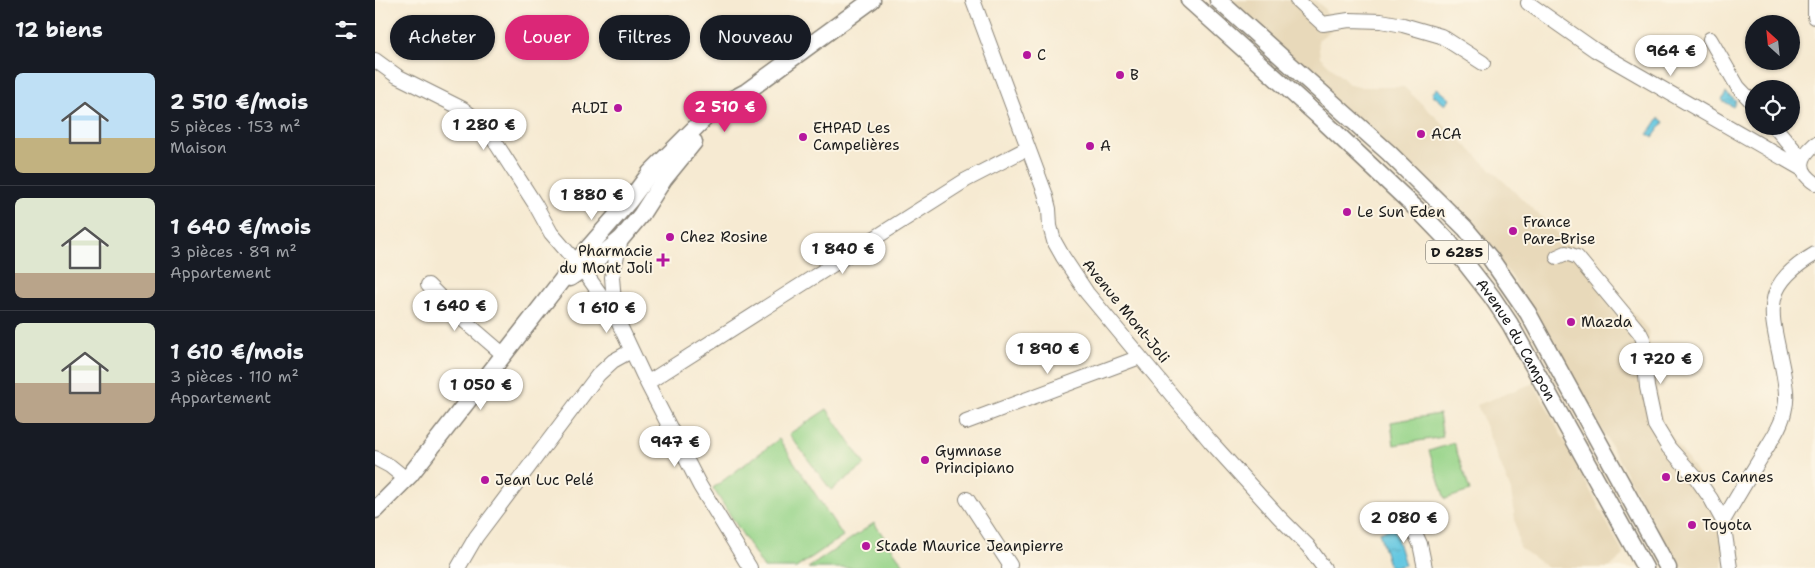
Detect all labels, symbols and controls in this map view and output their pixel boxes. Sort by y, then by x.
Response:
chip: Acheter [390,15,495,60]
chip: Louer [505,15,589,60]
chip: Filtres [599,15,690,60]
chip: Nouveau [700,15,811,60]
north arrow [1745,15,1800,70]
map controls [1745,15,1800,135]
text: 12 biens [15,16,103,44]
icon: filters [332,16,360,44]
pin: 964 € [1636,34,1706,77]
text: 964 € [1646,40,1696,61]
place label: C [1037,45,1046,65]
marker: C [1021,49,1033,61]
place label: B [1130,65,1139,85]
marker: B [1114,69,1126,81]
button: locate [1745,80,1800,135]
text: 2 510 €/mois [170,88,308,116]
pin: 2 510 € [679,90,771,133]
icon: home [55,93,115,153]
text: 2 510 € [695,96,755,117]
place label: ALDI [571,98,608,118]
marker: ALDI [612,102,624,114]
pin: 1 280 € [438,108,530,151]
text: 1 280 € [453,114,515,135]
text: 5 pièces · 153 m² [170,116,301,137]
place label: EHPAD Les Campelières [813,118,900,155]
place label: ACA [1431,124,1462,144]
marker: ACA [1415,128,1427,140]
marker: EHPAD Les Campelières [797,131,809,143]
place label: A [1100,136,1111,156]
text: Maison [170,137,227,158]
marker: A [1084,140,1096,152]
pin: 1 880 € [546,178,638,221]
text: 1 880 € [560,184,624,205]
place label: Le Sun Eden [1357,202,1445,222]
marker: Le Sun Eden [1341,206,1353,218]
place label: France Pare-Brise [1523,212,1596,249]
text: 1 640 €/mois [170,213,311,241]
icon: home [55,218,115,278]
marker: France Pare-Brise [1507,225,1519,237]
place label: Chez Rosine [680,227,768,247]
marker: Chez Rosine [664,231,676,243]
pin: 1 840 € [797,232,889,275]
text: 1 840 € [812,238,874,259]
road number: D 6285 [1426,240,1488,264]
text: 3 pièces · 89 m² [170,241,297,262]
place label: Pharmacie du Mont Joli [559,241,653,278]
marker: Pharmacie du Mont Joli [657,254,669,266]
street label: Avenue Mont-Joli [1078,255,1174,367]
text: Appartement [170,262,271,283]
street label: Avenue du Campon [1471,275,1560,404]
pin: 1 640 € [409,290,501,332]
pin: 1 610 € [561,292,653,334]
text: 1 640 € [424,295,487,316]
text: 1 610 € [578,297,636,318]
place label: Mazda [1581,312,1633,332]
marker: Mazda [1565,316,1577,328]
pin: 1 890 € [1002,332,1094,375]
text: 1 610 €/mois [170,338,304,366]
text: 1 890 € [1017,338,1079,359]
pin: 1 720 € [1615,342,1707,385]
icon: home [55,343,115,403]
text: 1 720 € [1630,348,1692,369]
text: 3 pièces · 110 m² [170,366,299,387]
pin: 1 050 € [435,368,527,411]
text: 1 050 € [450,374,512,395]
text: Appartement [170,387,271,408]
pin: 947 € [640,426,710,468]
text: 947 € [650,431,700,452]
place label: Gymnase Principiano [935,441,1014,478]
marker: Gymnase Principiano [919,454,931,466]
place label: Lexus Cannes [1676,467,1774,487]
place label: Jean Luc Pelé [495,470,594,490]
marker: Lexus Cannes [1660,471,1672,483]
marker: Jean Luc Pelé [479,474,491,486]
pin: 2 080 € [1358,502,1450,544]
text: 2 080 € [1371,507,1437,528]
place label: Toyota [1702,515,1752,535]
marker: Toyota [1686,519,1698,531]
place label: Stade Maurice Jeanpierre [876,536,1064,556]
marker: Stade Maurice Jeanpierre [860,540,872,552]

